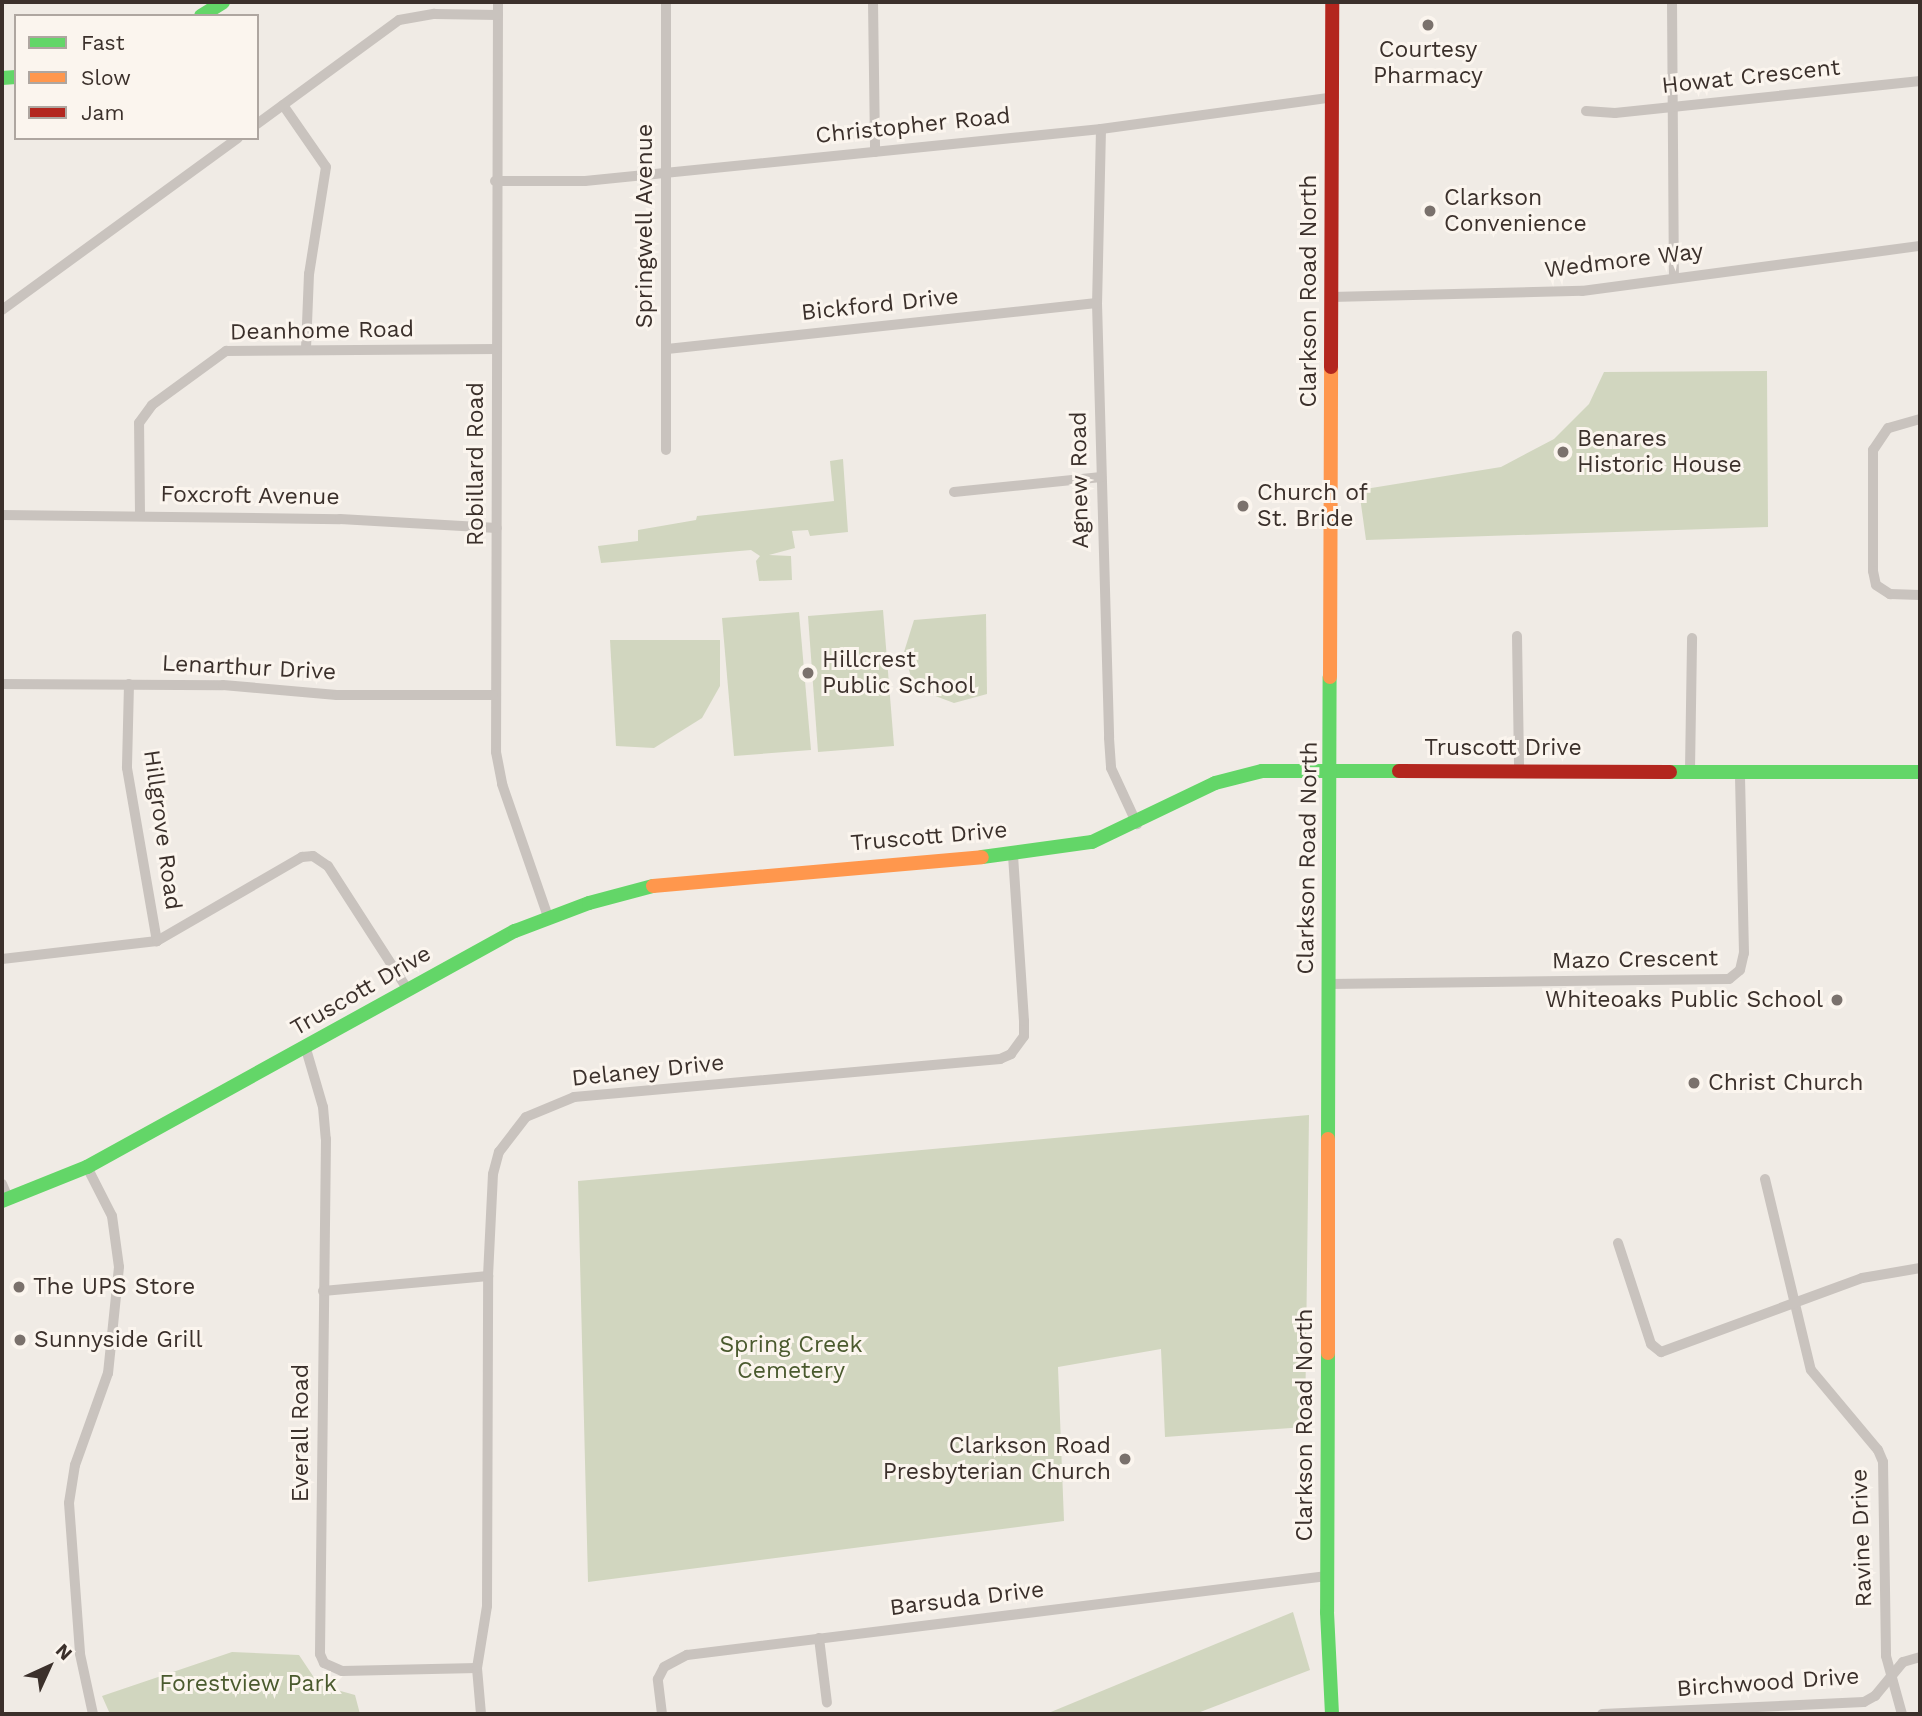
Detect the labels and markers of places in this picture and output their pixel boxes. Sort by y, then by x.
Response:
marker: Courtesy Pharmacy [1420,17,1436,33]
place label: Courtesy Pharmacy [1373,36,1483,90]
place label: Clarkson Convenience [1444,184,1587,238]
marker: Clarkson Convenience [1422,203,1438,219]
place label: Benares Historic House [1577,425,1742,479]
marker: Benares Historic House [1555,444,1571,460]
place label: Church of St. Bride [1257,479,1368,533]
marker: Church of St. Bride [1235,498,1251,514]
place label: Hillcrest Public School [822,646,975,700]
marker: Hillcrest Public School [800,665,816,681]
place label: Whiteoaks Public School [1545,986,1823,1014]
marker: Whiteoaks Public School [1829,992,1845,1008]
place label: Christ Church [1708,1069,1863,1097]
marker: Christ Church [1686,1075,1702,1091]
place label: The UPS Store [33,1273,195,1301]
marker: The UPS Store [11,1279,27,1295]
place label: Sunnyside Grill [34,1326,203,1354]
marker: Sunnyside Grill [12,1332,28,1348]
place label: Clarkson Road Presbyterian Church [883,1432,1111,1486]
marker: Clarkson Road Presbyterian Church [1117,1451,1133,1467]

